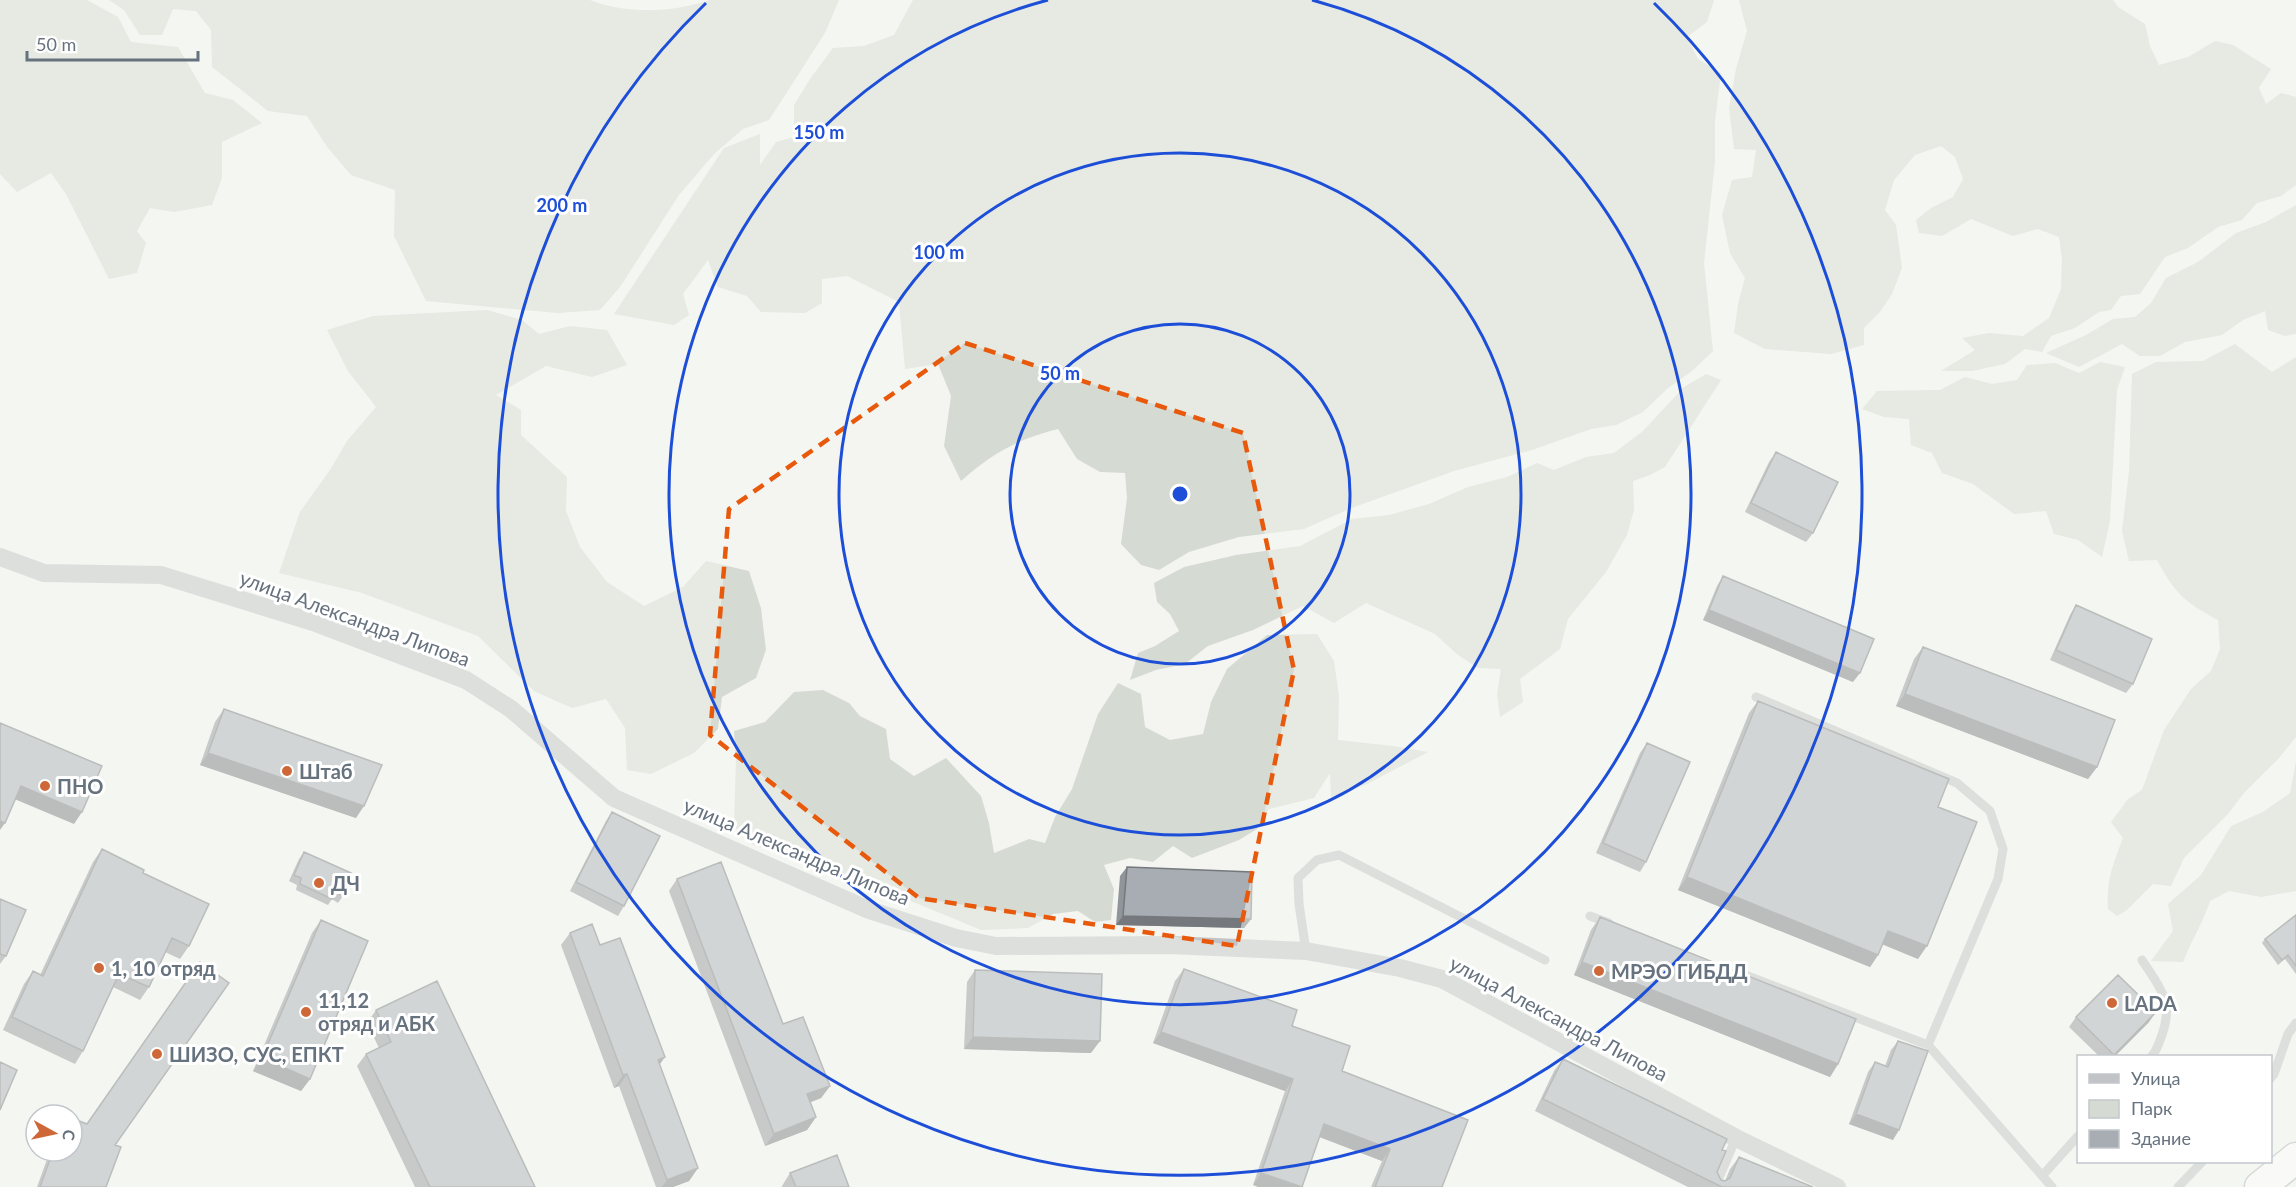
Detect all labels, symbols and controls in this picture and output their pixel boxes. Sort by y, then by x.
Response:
scale bar [27,24,198,62]
text: 50 m [36,33,76,55]
text: 150 m [794,121,844,143]
text: 200 m [537,194,587,216]
text: 100 m [914,241,964,263]
text: 50 m [1040,362,1080,384]
centre of rings [1170,484,1190,504]
street label: улица Александра Липова [237,565,473,671]
place label: Штаб [299,759,353,783]
marker: Штаб [280,764,294,778]
place label: ПНО [57,774,103,798]
marker: ПНО [38,779,52,793]
street label: улица Александра Липова [680,792,914,910]
place label: ДЧ [331,871,360,895]
marker: ДЧ [312,876,326,890]
street label: улица Александра Липова [1446,950,1672,1086]
place label: 1, 10 отряд [111,956,216,980]
place label: МРЭО ГИБДД [1611,959,1748,983]
marker: 1, 10 отряд [92,961,106,975]
marker: МРЭО ГИБДД [1592,964,1606,978]
place label: 11,12 отряд и АБК [318,988,435,1035]
place label: LADA [2124,991,2177,1015]
marker: LADA [2105,996,2119,1010]
marker: 11,12 отряд и АБК [299,1005,313,1019]
place label: ШИЗО, СУС, ЕПКТ [169,1042,344,1066]
marker: ШИЗО, СУС, ЕПКТ [150,1047,164,1061]
legend [2077,1055,2272,1163]
text: Улица [2131,1067,2181,1089]
text: Парк [2131,1097,2173,1119]
north arrow [24,1103,84,1163]
text: Здание [2131,1127,2191,1149]
text: С [59,1129,79,1142]

